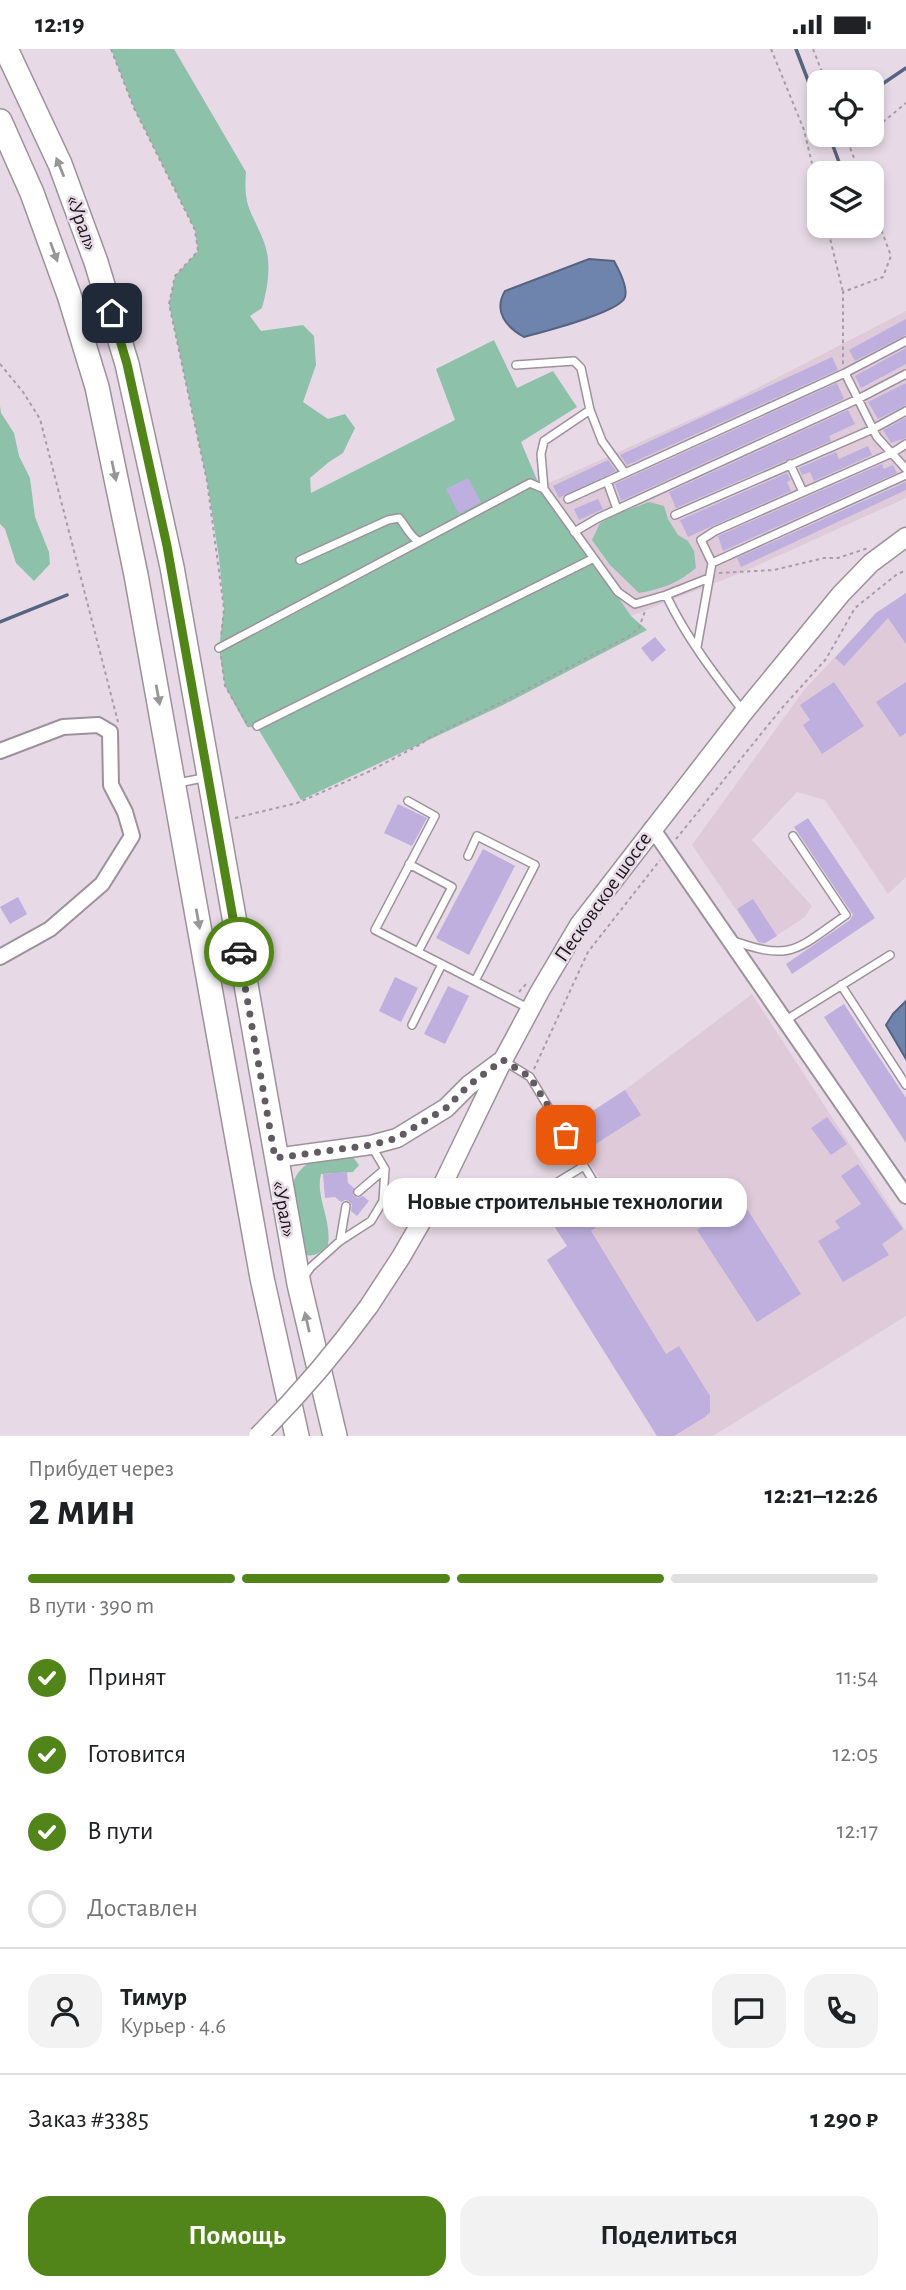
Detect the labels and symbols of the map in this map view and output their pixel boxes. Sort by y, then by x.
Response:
one-way arrow [55,156,66,177]
street label: «Урал» [62,192,102,254]
one-way arrow [49,242,60,263]
pin [82,283,142,343]
one-way arrow [109,460,120,482]
one-way arrow [153,684,164,706]
street label: Песковское шоссе [551,828,655,966]
one-way arrow [193,908,204,930]
courier [204,917,274,987]
pin [536,1105,596,1165]
callout: Новые строительные технологии [384,1177,748,1226]
street label: «Урал» [268,1179,300,1239]
one-way arrow [302,1311,313,1333]

